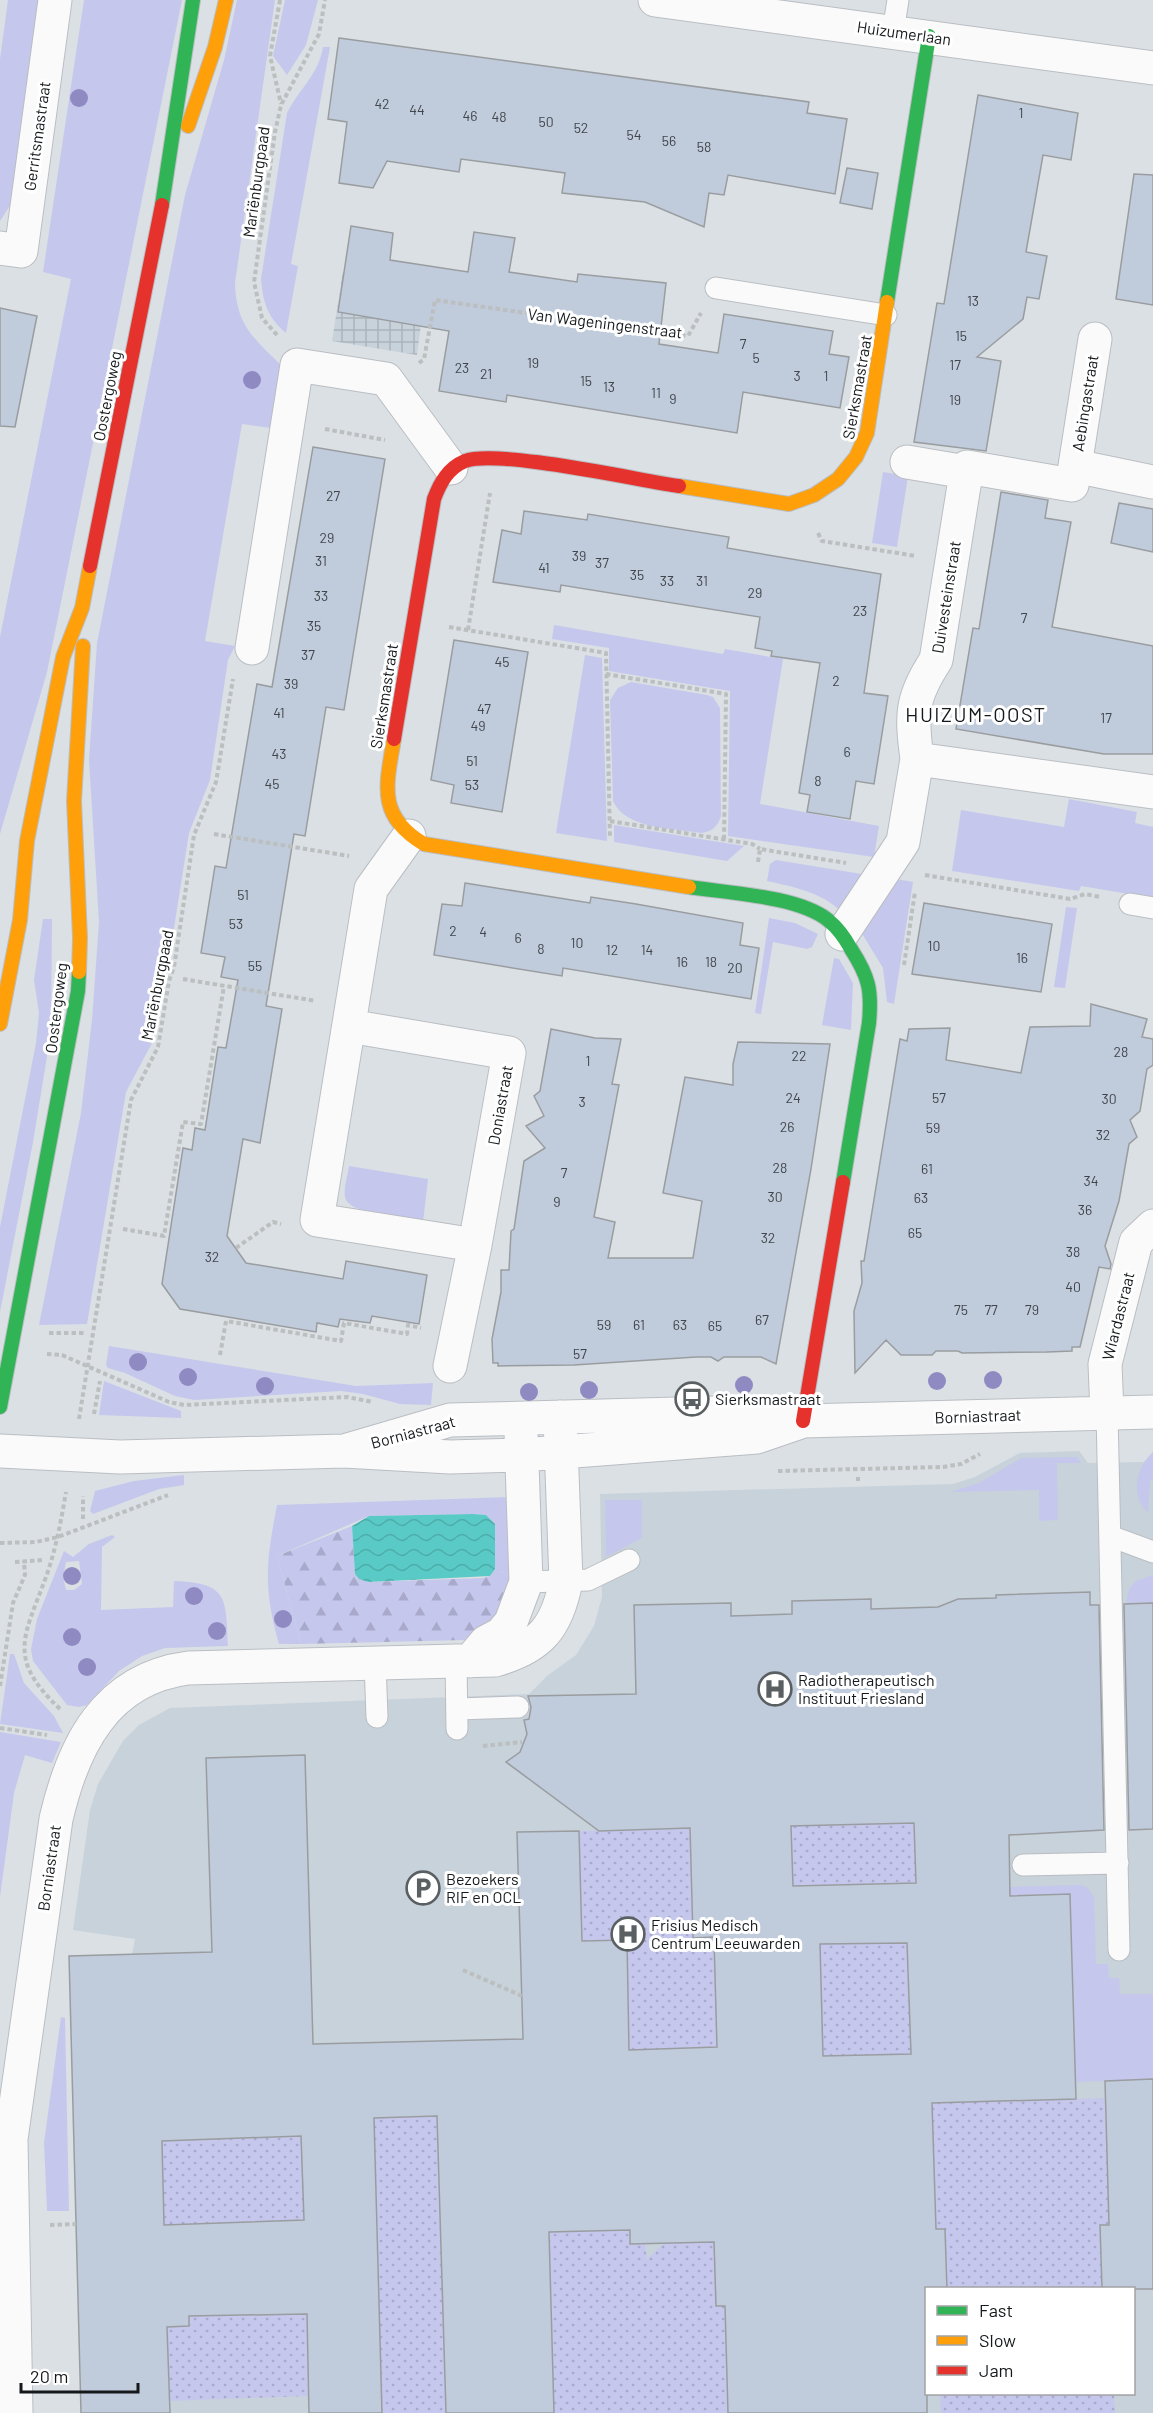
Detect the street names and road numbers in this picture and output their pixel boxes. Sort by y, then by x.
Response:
street label: Huizumerlaan [856,16,952,49]
street label: Gerritsmastraat [19,80,54,192]
street label: Mariënburgpaad [238,125,273,239]
street label: Van Wageningenstraat [527,304,683,341]
street label: Sierksmastraat [838,333,875,441]
street label: Oostergoweg [88,349,125,443]
street label: Aebingastraat [1067,353,1102,453]
street label: Duivesteinstraat [927,539,964,655]
street label: Sierksmastraat [366,642,401,750]
street label: Mariënburgpaad [136,928,177,1042]
street label: Oostergoweg [41,961,71,1054]
street label: Doniastraat [483,1063,516,1146]
street label: Wiardastraat [1097,1270,1138,1362]
street label: Borniastraat [934,1404,1022,1427]
street label: Borniastraat [368,1411,457,1452]
street label: Borniastraat [33,1824,64,1912]

